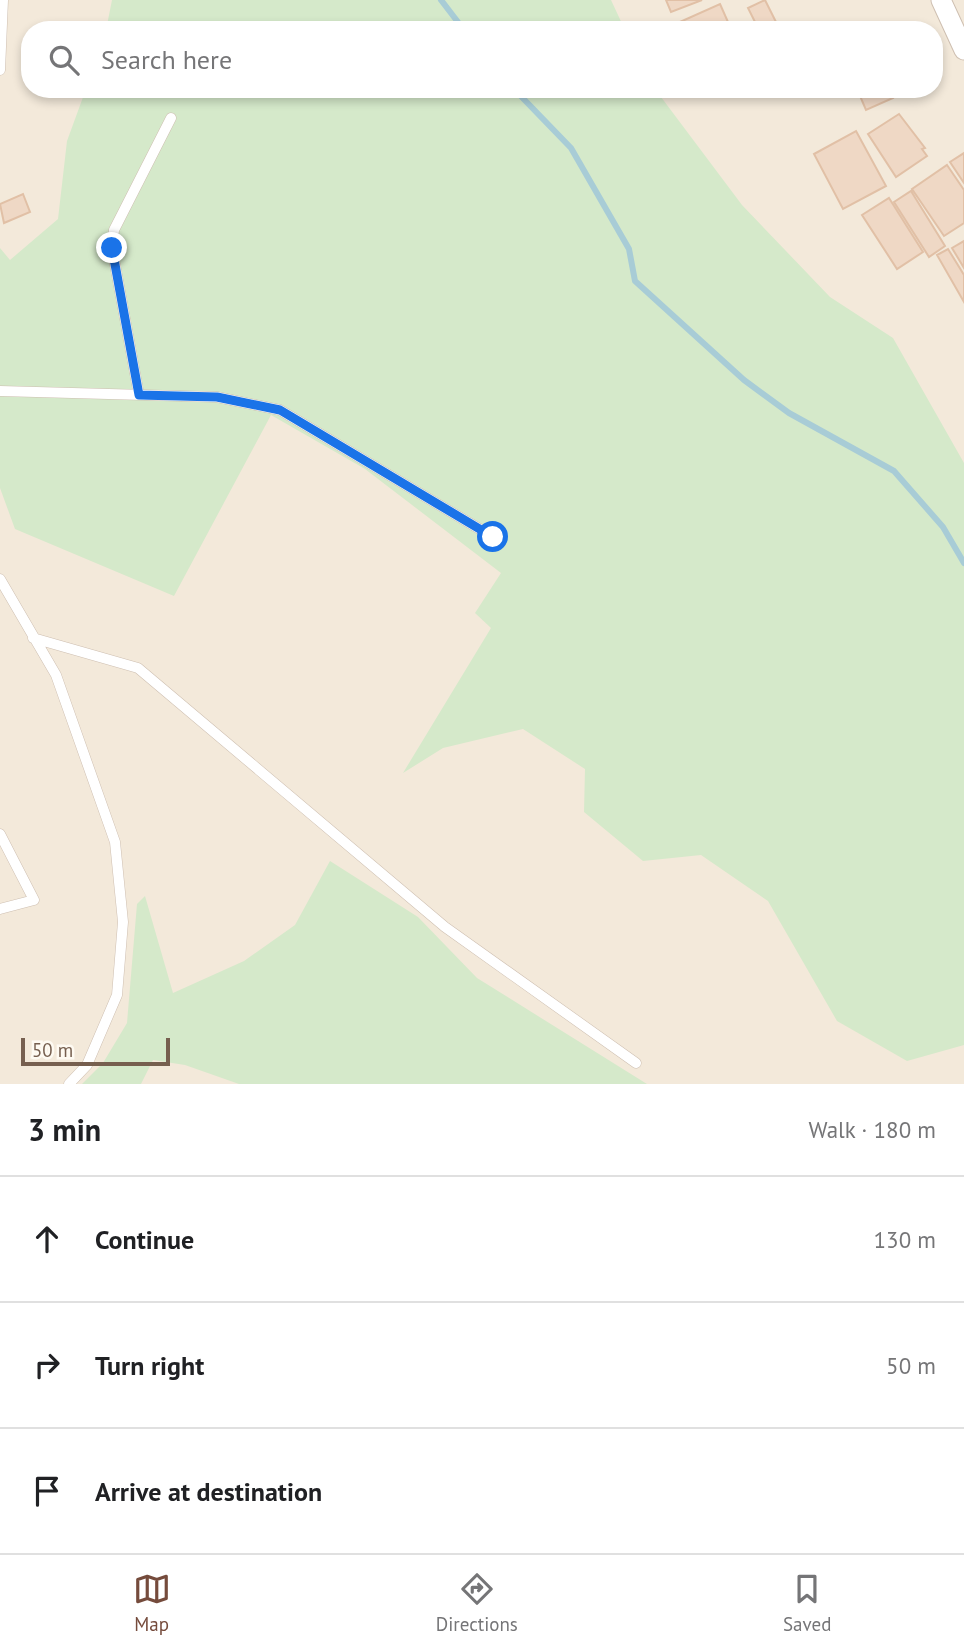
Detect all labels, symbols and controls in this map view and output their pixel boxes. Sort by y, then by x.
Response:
search box [21,21,943,98]
icon: search [45,41,83,79]
text: Search here [101,43,232,76]
route end [96,232,127,263]
route start [477,521,508,552]
scale bar [21,1035,170,1067]
text: 50 m [32,1038,73,1062]
text: 3 min [28,1110,101,1149]
text: Walk · 180 m [809,1115,936,1144]
icon: ahead [28,1220,66,1258]
text: Continue [95,1223,194,1256]
text: 130 m [874,1225,936,1254]
icon: right [28,1346,66,1384]
text: Turn right [95,1349,204,1382]
text: 50 m [886,1351,936,1380]
icon: arrive [28,1472,66,1510]
text: Arrive at destination [95,1475,322,1508]
tab: Map [133,1570,171,1636]
tab: Directions [436,1570,518,1636]
tab: Saved [783,1570,831,1636]

